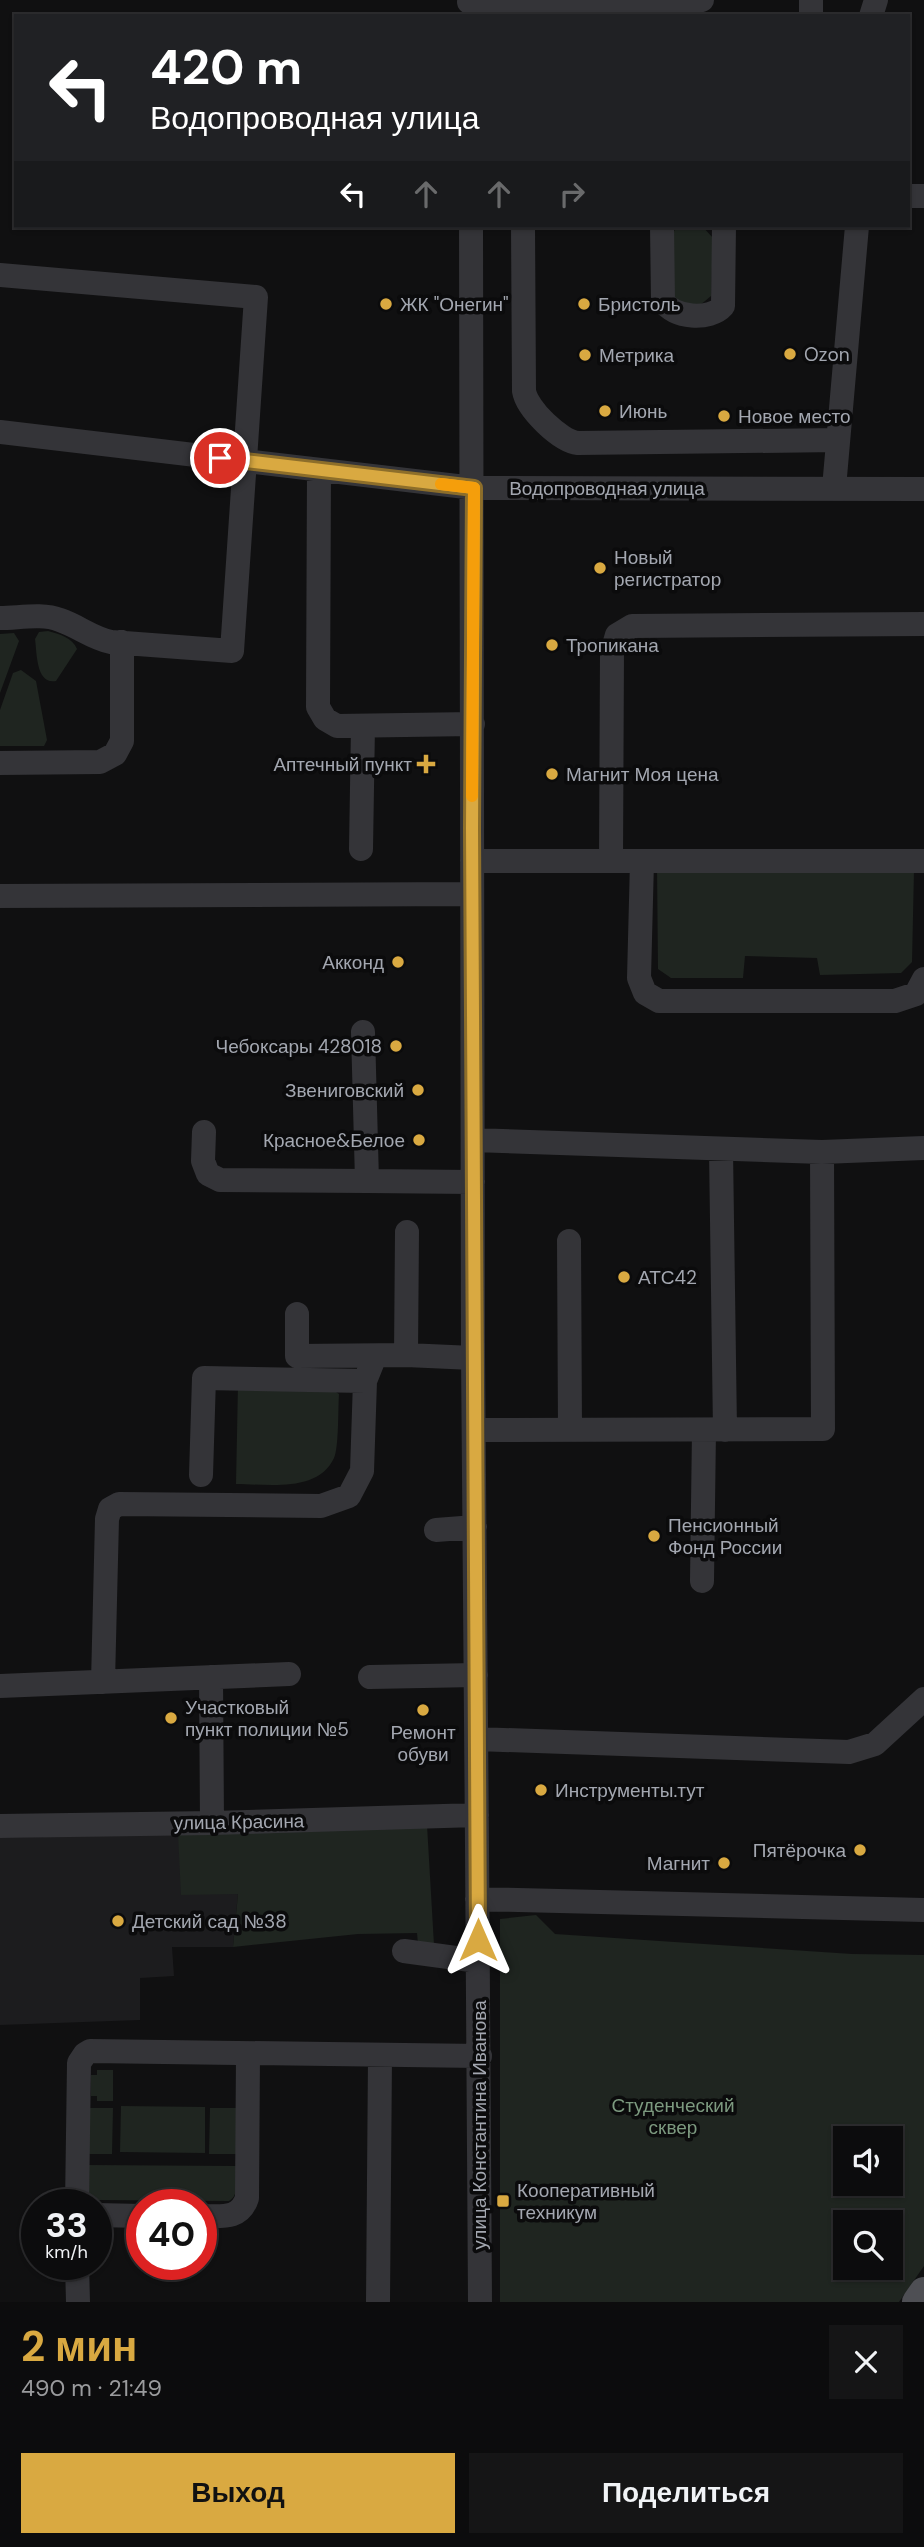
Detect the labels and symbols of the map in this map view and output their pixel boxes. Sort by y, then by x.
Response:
place label: ЖК "Онегин" [400,292,509,317]
place label: Бристоль [598,292,681,317]
marker: ЖК "Онегин" [378,296,394,312]
marker: Бристоль [576,296,592,312]
place label: Ozon [804,342,850,367]
place label: Метрика [599,343,675,368]
marker: Ozon [782,346,798,362]
marker: Метрика [577,347,593,363]
place label: Июнь [619,399,667,424]
marker: Июнь [597,403,613,419]
place label: Новое место [738,404,851,429]
marker: Новое место [716,408,732,424]
pin [190,428,250,488]
street label: Водопроводная улица [509,476,705,501]
place label: Новый регистратор [614,545,721,592]
marker: Новый регистратор [592,560,608,576]
place label: Тропикана [566,633,659,658]
marker: Тропикана [544,637,560,653]
place label: Аптечный пункт [273,752,412,777]
marker: Аптечный пункт [418,756,434,772]
place label: Магнит Моя цена [566,762,719,787]
marker: Магнит Моя цена [544,766,560,782]
place label: Акконд [322,950,384,975]
marker: Акконд [390,954,406,970]
place label: Чебоксары 428018 [215,1034,382,1059]
marker: Чебоксары 428018 [388,1038,404,1054]
place label: Звениговский [285,1078,404,1103]
marker: Звениговский [410,1082,426,1098]
place label: Красное&Белое [263,1128,405,1153]
marker: Красное&Белое [411,1132,427,1148]
place label: АТС42 [638,1265,697,1290]
marker: АТС42 [616,1269,632,1285]
place label: Пенсионный Фонд России [668,1513,782,1560]
marker: Пенсионный Фонд России [646,1528,662,1544]
place label: Участковый пункт полиции №5 [185,1695,349,1742]
marker: Ремонт обуви [415,1702,431,1718]
marker: Участковый пункт полиции №5 [163,1710,179,1726]
place label: Ремонт обуви [390,1720,456,1767]
place label: Инструменты.тут [555,1778,705,1803]
marker: Инструменты.тут [533,1782,549,1798]
street label: улица Красина [173,1808,305,1836]
place label: Пятёрочка [753,1838,846,1863]
marker: Пятёрочка [852,1842,868,1858]
place label: Магнит [647,1851,710,1876]
marker: Магнит [716,1855,732,1871]
position arrow [441,1903,515,1977]
place label: Детский сад №38 [132,1909,287,1934]
marker: Детский сад №38 [110,1913,126,1929]
street label: улица Константина Иванова [467,2000,492,2250]
park label: Студенческий сквер [611,2093,735,2140]
place label: Кооперативный техникум [517,2178,655,2225]
speed limit sign: 40 [126,2189,217,2280]
marker: Кооперативный техникум [495,2193,511,2209]

